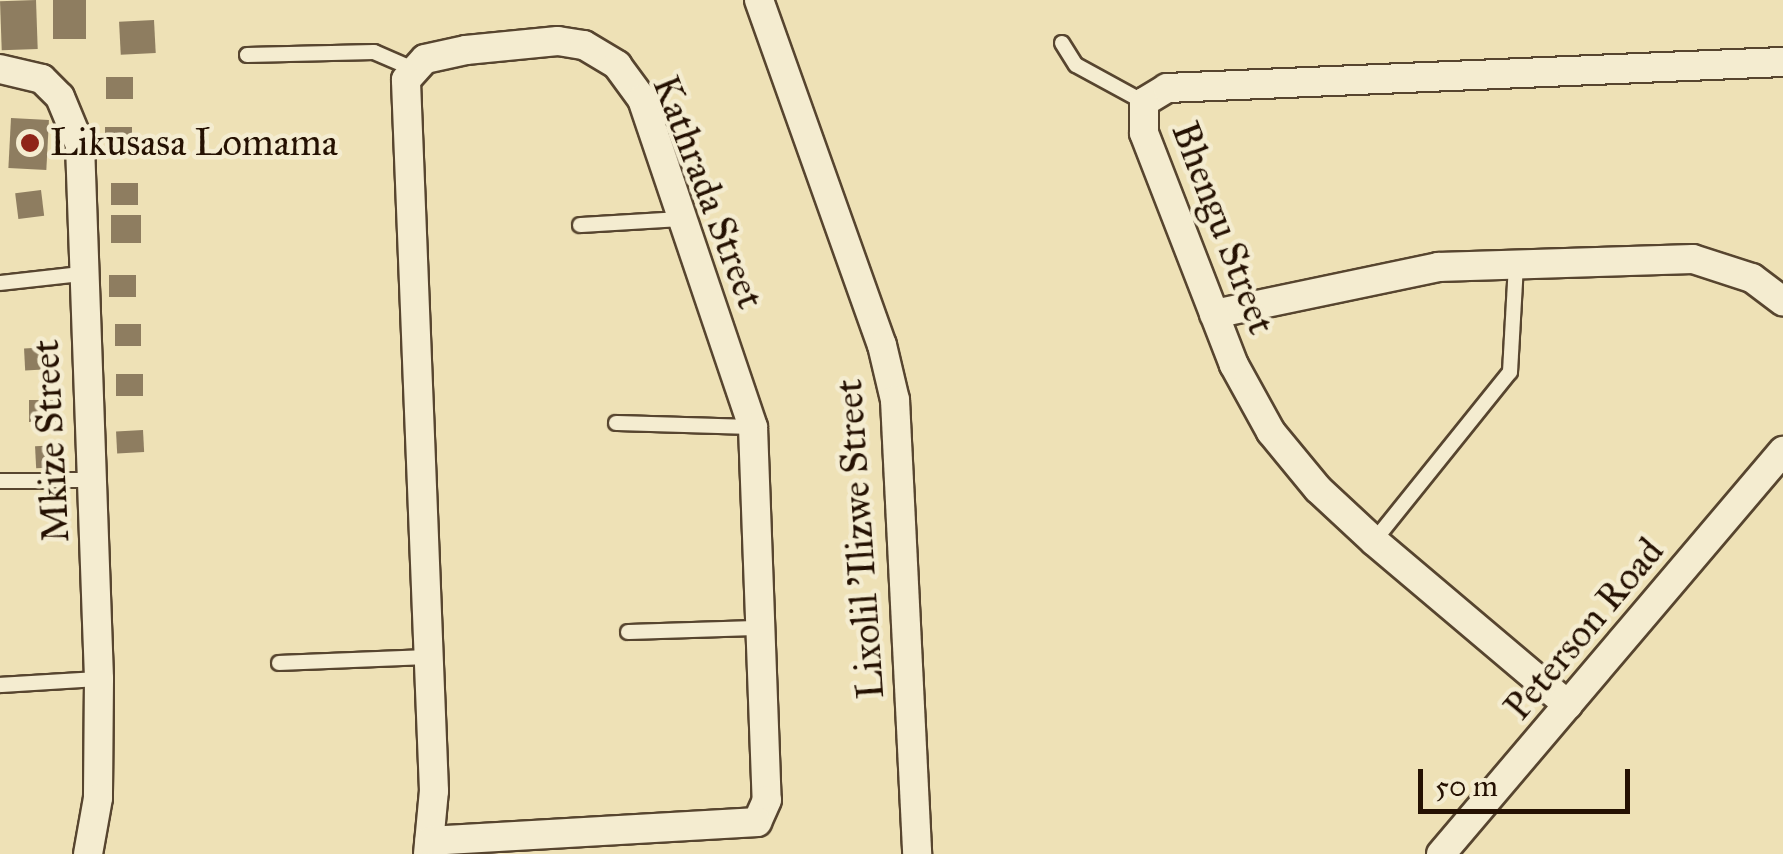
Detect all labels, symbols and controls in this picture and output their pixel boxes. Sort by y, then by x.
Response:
street label: Kathrada Street [643,69,773,315]
street label: Bhengu Street [1162,116,1284,340]
place label: Likusasa Lomama [50,120,338,166]
marker: Likusasa Lomama [19,132,41,154]
street label: Mkize Street [23,338,79,544]
street label: Lixolil 'Ilizwe Street [826,378,894,700]
street label: Peterson Road [1495,529,1673,729]
scale bar [1423,749,1636,811]
text: 50 m [1435,768,1498,804]

